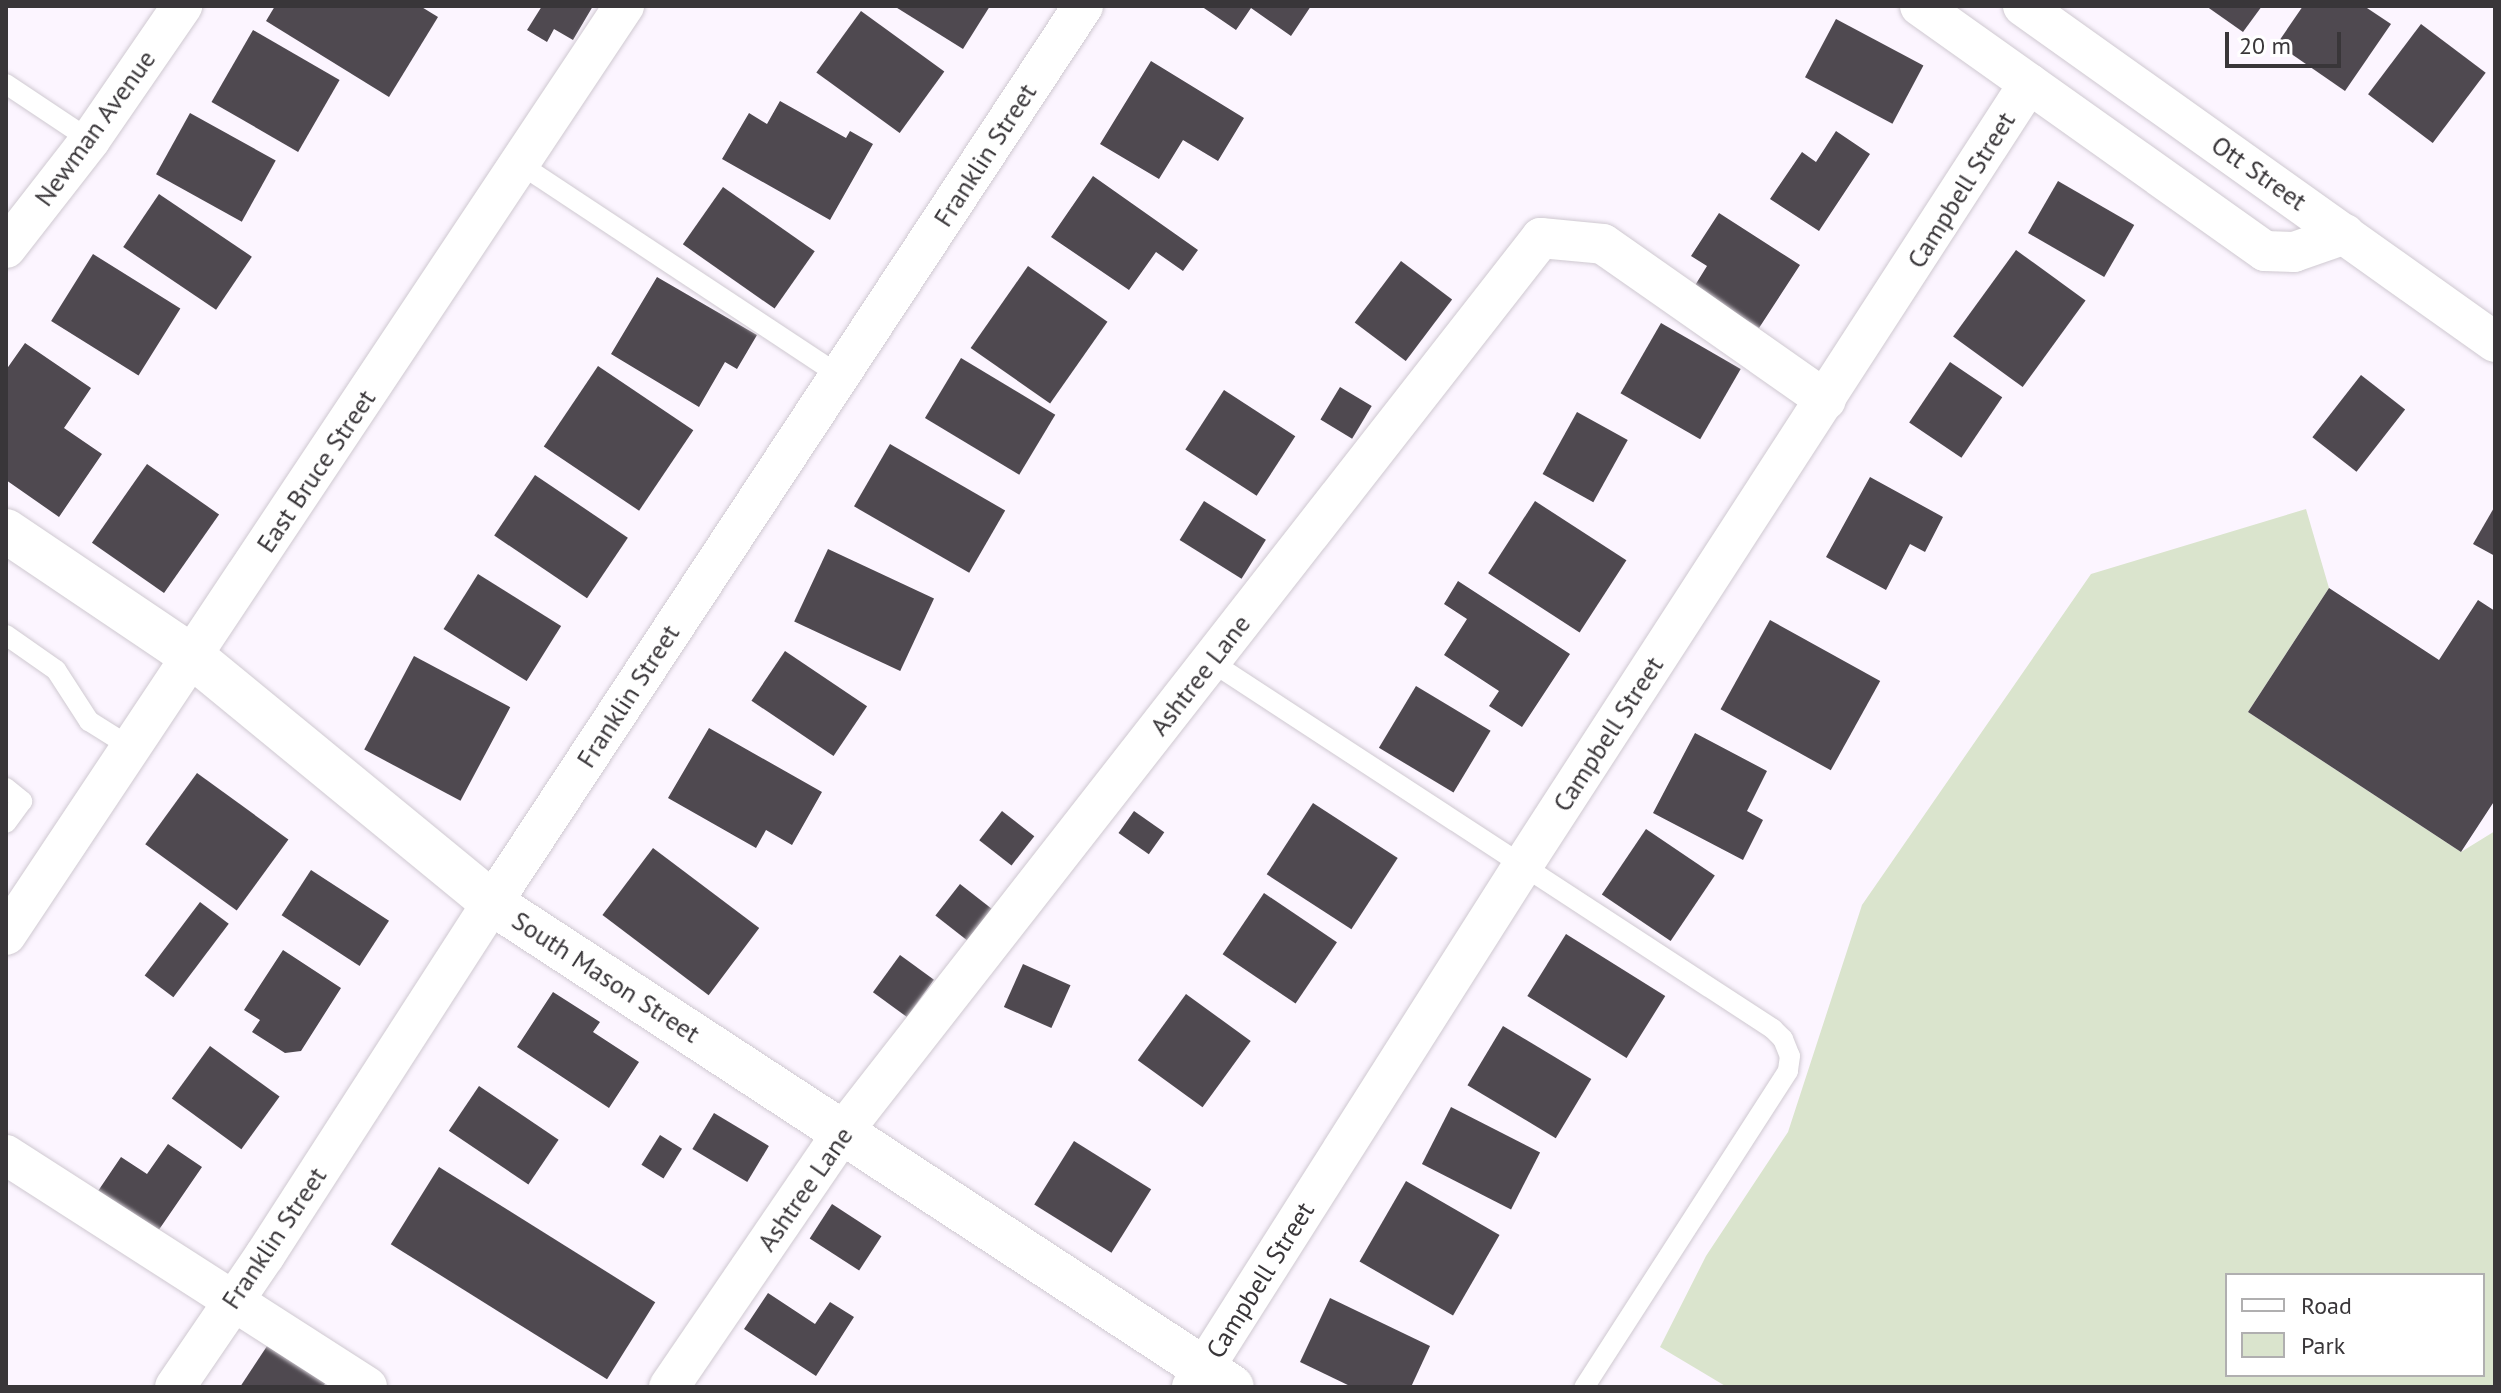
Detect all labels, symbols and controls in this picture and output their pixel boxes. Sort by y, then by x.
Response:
scale bar [2229,16,2345,66]
text: 20 m [2239,30,2291,61]
street label: Newman Avenue [28,44,162,212]
street label: Franklin Street [927,78,1043,232]
street label: Campbell Street [1901,106,2021,274]
street label: Ott Street [2206,129,2312,217]
street label: East Bruce Street [250,384,382,558]
street label: Ashtree Lane [1143,609,1257,741]
street label: Franklin Street [570,619,686,773]
street label: Campbell Street [1546,651,1670,817]
street label: South Mason Street [506,905,706,1049]
street label: Ashtree Lane [751,1121,859,1257]
street label: Franklin Street [215,1161,333,1315]
street label: Campbell Street [1200,1196,1320,1364]
legend [2225,1273,2485,1377]
text: Road [2301,1290,2352,1321]
text: Park [2301,1330,2345,1361]

